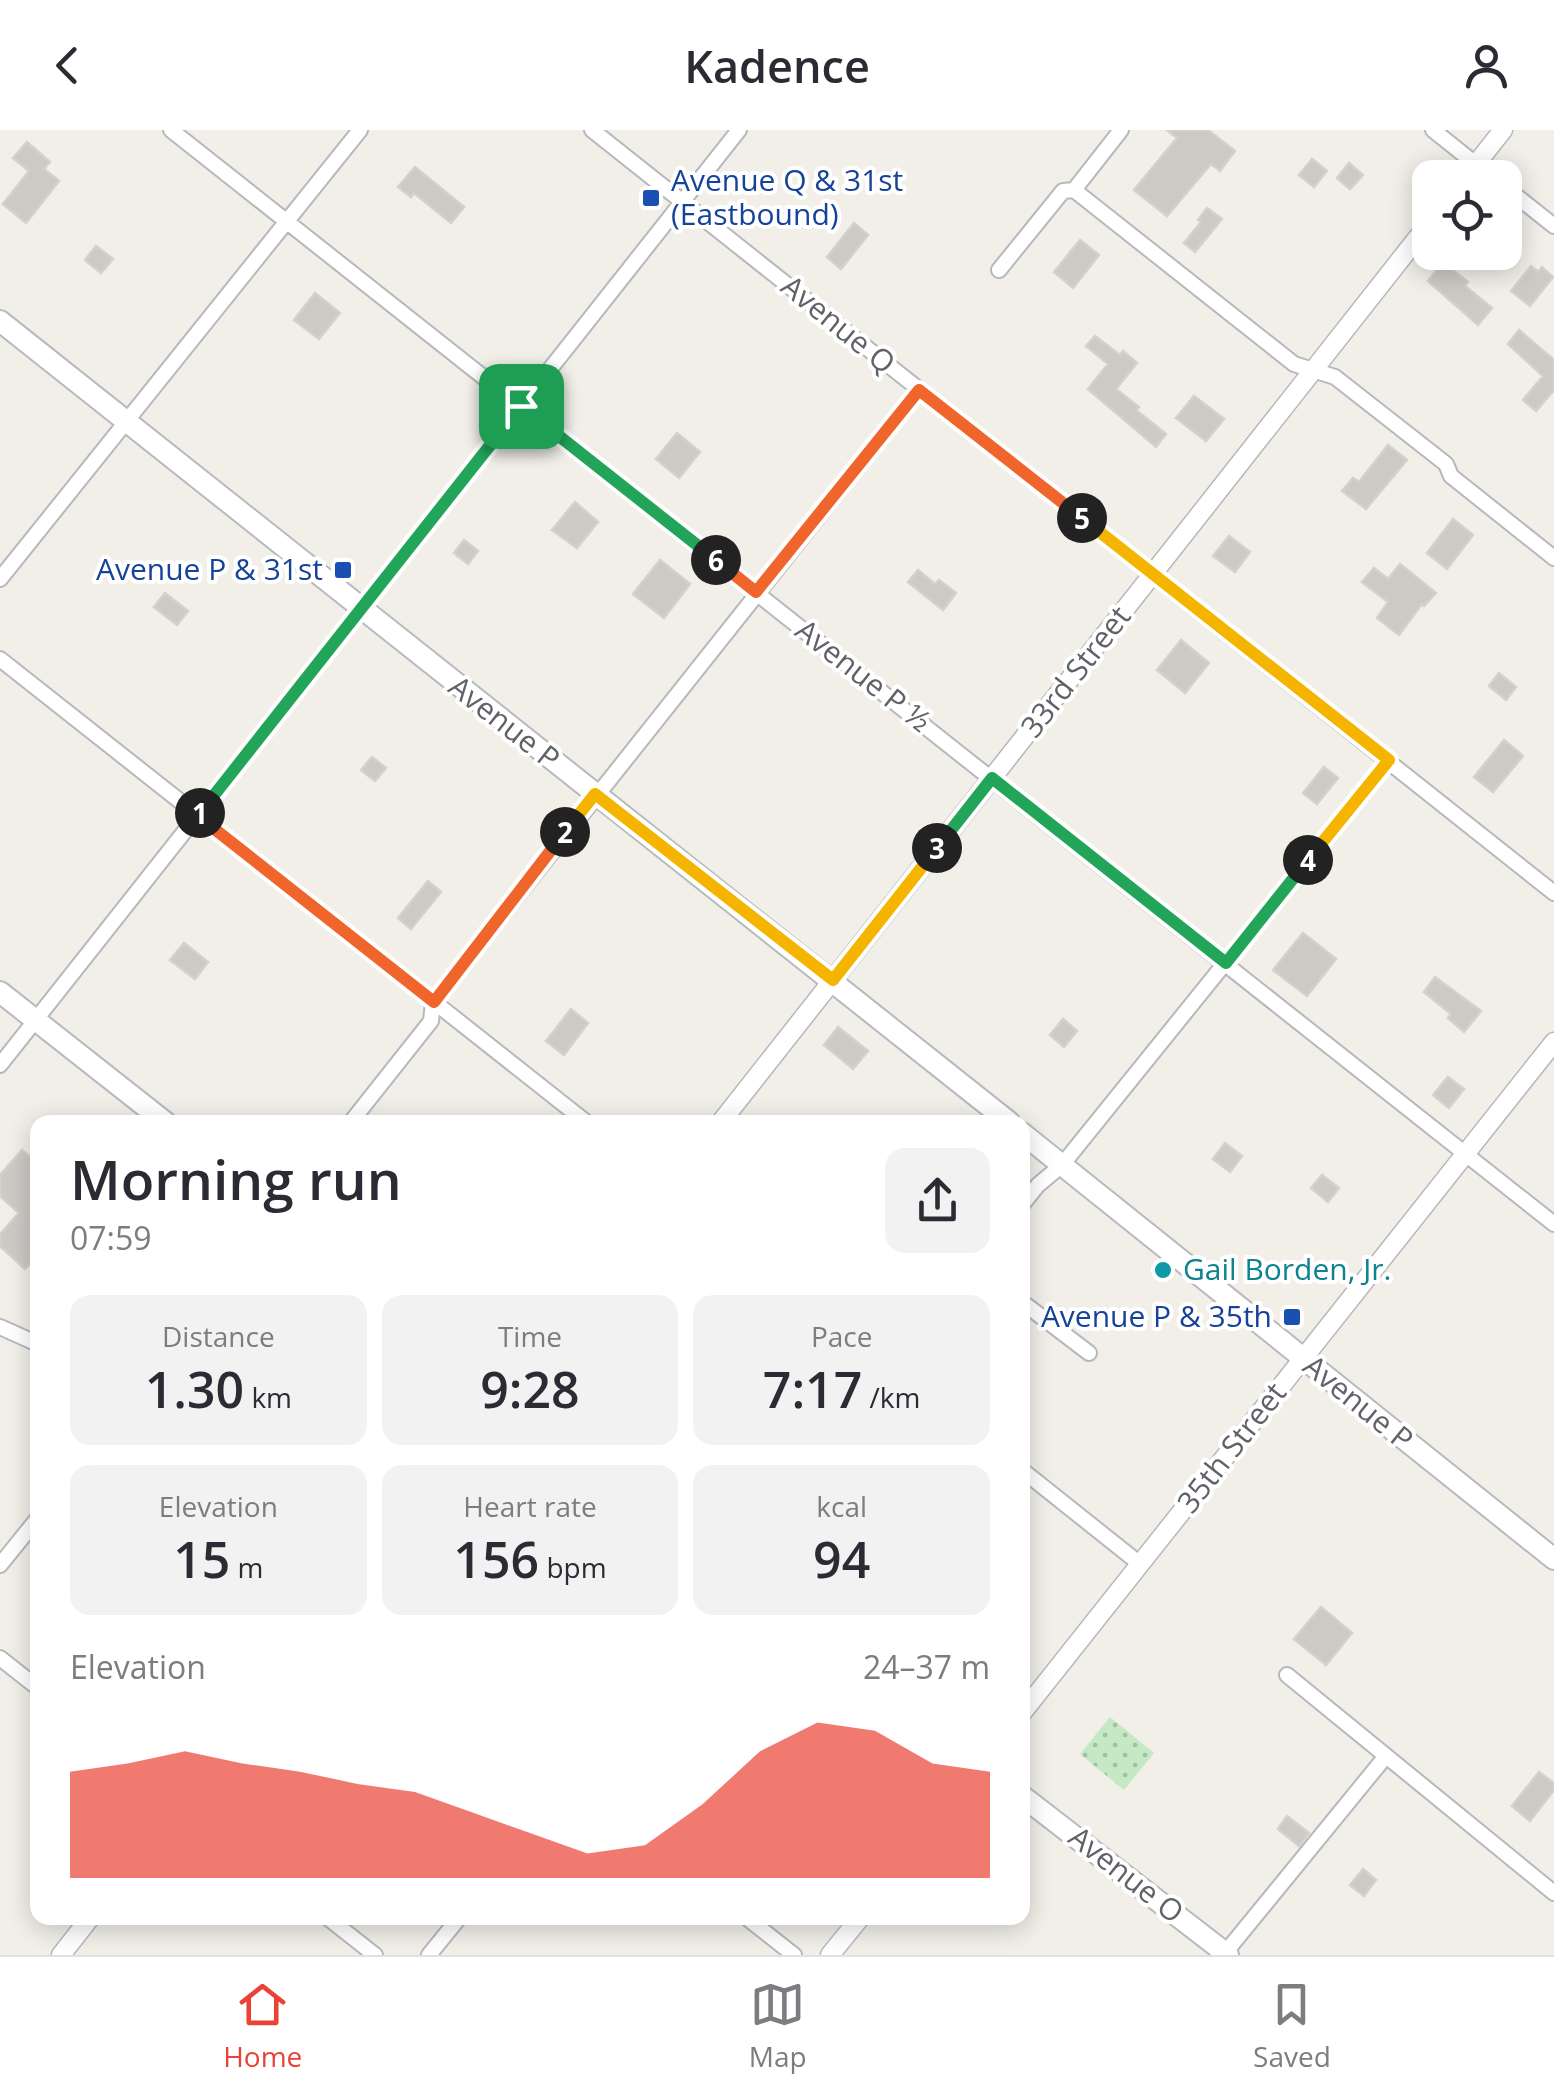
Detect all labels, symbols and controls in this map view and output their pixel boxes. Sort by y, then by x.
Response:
text: Kadence [684,35,870,96]
icon: back [40,38,95,93]
icon: person [1459,38,1514,93]
place label: Avenue Q & 31st (Eastbound) [671,159,903,234]
map controls [1412,160,1522,270]
button: locate [1412,160,1522,270]
marker: Avenue Q & 31st (Eastbound) [640,187,662,209]
street label: Avenue Q [773,265,905,382]
pin [479,364,564,449]
icon: arrive [494,379,549,434]
pin: 5 [1057,493,1107,543]
text: 5 [1074,499,1090,537]
pin: 6 [691,535,741,585]
text: 6 [708,541,724,579]
place label: Avenue P & 31st [96,548,323,589]
marker: Avenue P & 31st [332,559,354,581]
street label: 33rd Street [1010,597,1139,745]
street label: Avenue P ½ [788,609,940,741]
street label: Avenue P [441,666,569,778]
pin: 1 [175,788,225,838]
text: 1 [192,794,208,832]
pin: 2 [540,807,590,857]
text: 2 [557,813,573,851]
pin: 3 [912,823,962,873]
text: 3 [929,829,945,867]
pin: 4 [1283,835,1333,885]
text: 4 [1300,841,1316,879]
text: Morning run [70,1141,402,1216]
button: share [885,1148,990,1253]
text: 07:59 [70,1216,152,1259]
place label: Gail Borden, Jr. [1183,1248,1391,1289]
marker: Gail Borden, Jr. [1152,1259,1174,1281]
place label: Avenue P & 35th [1041,1295,1272,1336]
marker: Avenue P & 35th [1281,1306,1303,1328]
text: Distance [162,1317,275,1355]
text: Time [498,1317,562,1355]
text: Pace [811,1317,872,1355]
street label: Avenue P [1295,1345,1422,1459]
text: 1.30 [145,1355,244,1423]
text: 9:28 [480,1355,580,1423]
text: 7:17 [763,1355,862,1423]
street label: 35th Street [1167,1373,1295,1521]
text: km [244,1378,292,1416]
text: /km [862,1378,920,1416]
text: Elevation [159,1487,278,1525]
text: Heart rate [463,1487,597,1525]
text: kcal [816,1487,867,1525]
text: 15 [173,1525,230,1593]
text: 156 [453,1525,539,1593]
text: 94 [813,1525,870,1593]
text: m [230,1548,264,1586]
text: bpm [539,1548,607,1586]
text: Elevation [70,1645,206,1688]
text: 24–37 m [863,1645,990,1688]
street label: Avenue O [1061,1816,1193,1932]
tab: Home [223,1977,302,2075]
tab: Map [749,1977,807,2075]
tab: Saved [1253,1977,1331,2075]

